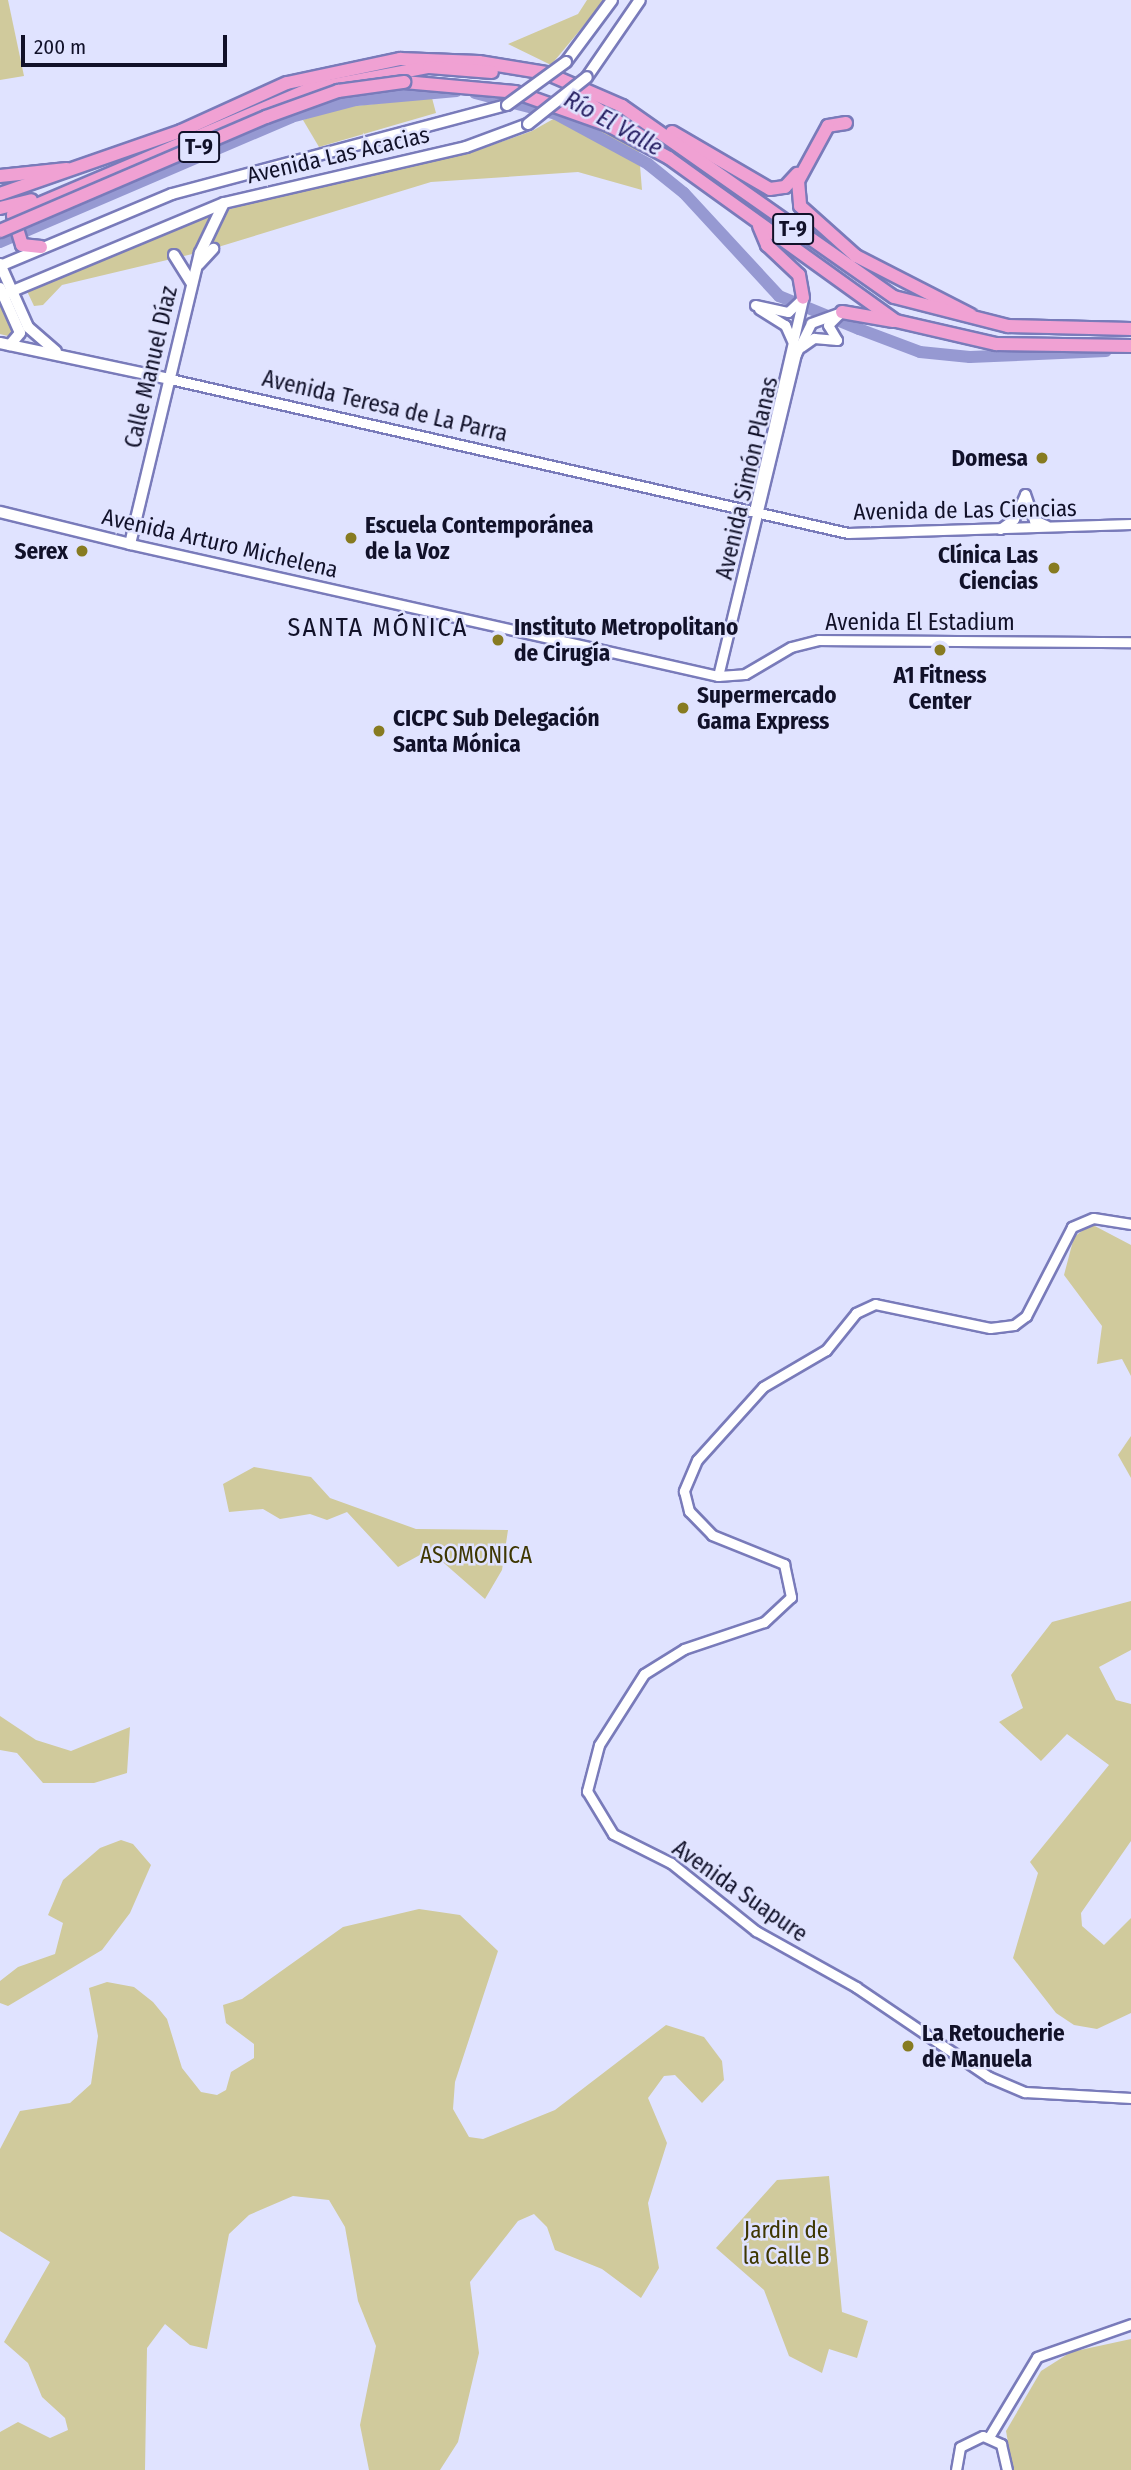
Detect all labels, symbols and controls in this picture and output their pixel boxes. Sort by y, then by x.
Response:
scale bar [24,21,231,65]
text: 200 m [34,34,86,60]
water label: Río El Valle [559,85,667,163]
street label: Avenida Las Acacias [244,121,432,189]
road number: T-9 [178,130,220,164]
road number: T-9 [772,212,814,246]
street label: Calle Manuel Díaz [119,283,183,451]
street label: Avenida Teresa de La Parra [260,364,510,448]
street label: Avenida Simón Planas [710,374,784,582]
place label: Domesa [951,444,1028,472]
marker: Domesa [1034,450,1050,466]
street label: Avenida de Las Ciencias [853,494,1077,526]
street label: Avenida Arturo Michelena [99,502,341,584]
place label: Escuela Contemporánea de la Voz [365,511,593,565]
marker: Escuela Contemporánea de la Voz [343,530,359,546]
place label: Serex [14,537,68,565]
place label: Clínica Las Ciencias [938,541,1038,595]
marker: Serex [74,543,90,559]
marker: Clínica Las Ciencias [1044,558,1064,578]
street label: Avenida El Estadium [825,608,1015,636]
district label: SANTA MÓNICA [289,612,467,644]
place label: Instituto Metropolitano de Cirugía [514,613,738,667]
marker: Instituto Metropolitano de Cirugía [488,630,508,650]
marker: A1 Fitness Center [932,642,948,658]
place label: A1 Fitness Center [893,661,987,715]
place label: Supermercado Gama Express [697,681,836,735]
marker: Supermercado Gama Express [675,700,691,716]
place label: CICPC Sub Delegación Santa Mónica [393,704,600,758]
marker: CICPC Sub Delegación Santa Mónica [371,723,387,739]
park label: ASOMONICA [420,1541,532,1569]
street label: Avenida Suapure [667,1834,813,1948]
place label: La Retoucherie de Manuela [922,2019,1065,2073]
marker: La Retoucherie de Manuela [900,2038,916,2054]
park label: Jardin de la Calle B [743,2216,829,2270]

